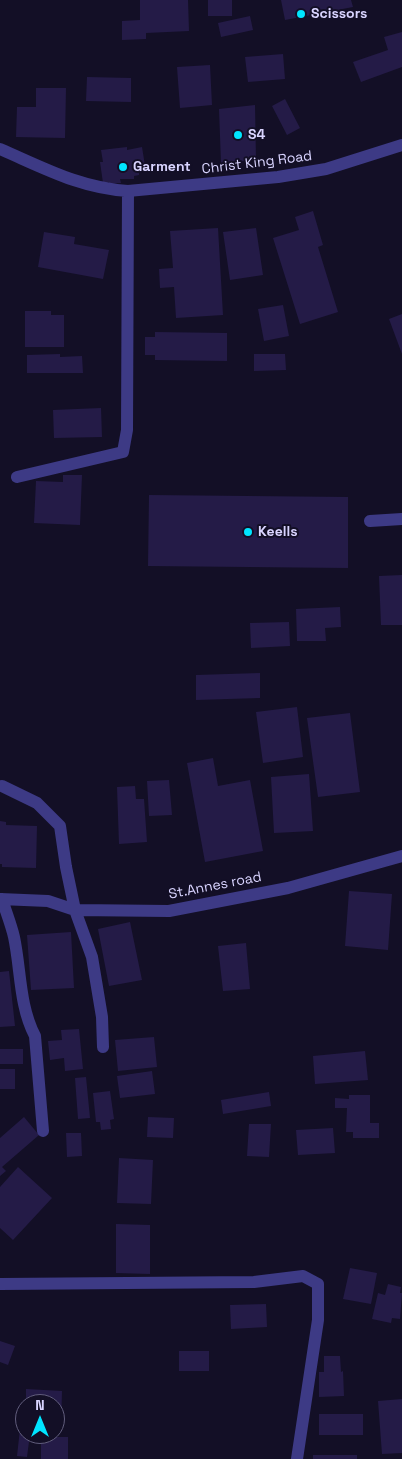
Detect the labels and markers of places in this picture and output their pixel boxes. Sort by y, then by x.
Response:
place label: Scissors [311,6,367,22]
marker: Scissors [295,8,307,20]
place label: S4 [248,127,265,143]
marker: S4 [232,129,244,141]
place label: Garment [133,159,191,175]
marker: Garment [117,161,129,173]
place label: Keells [258,524,298,540]
marker: Keells [242,526,254,538]

